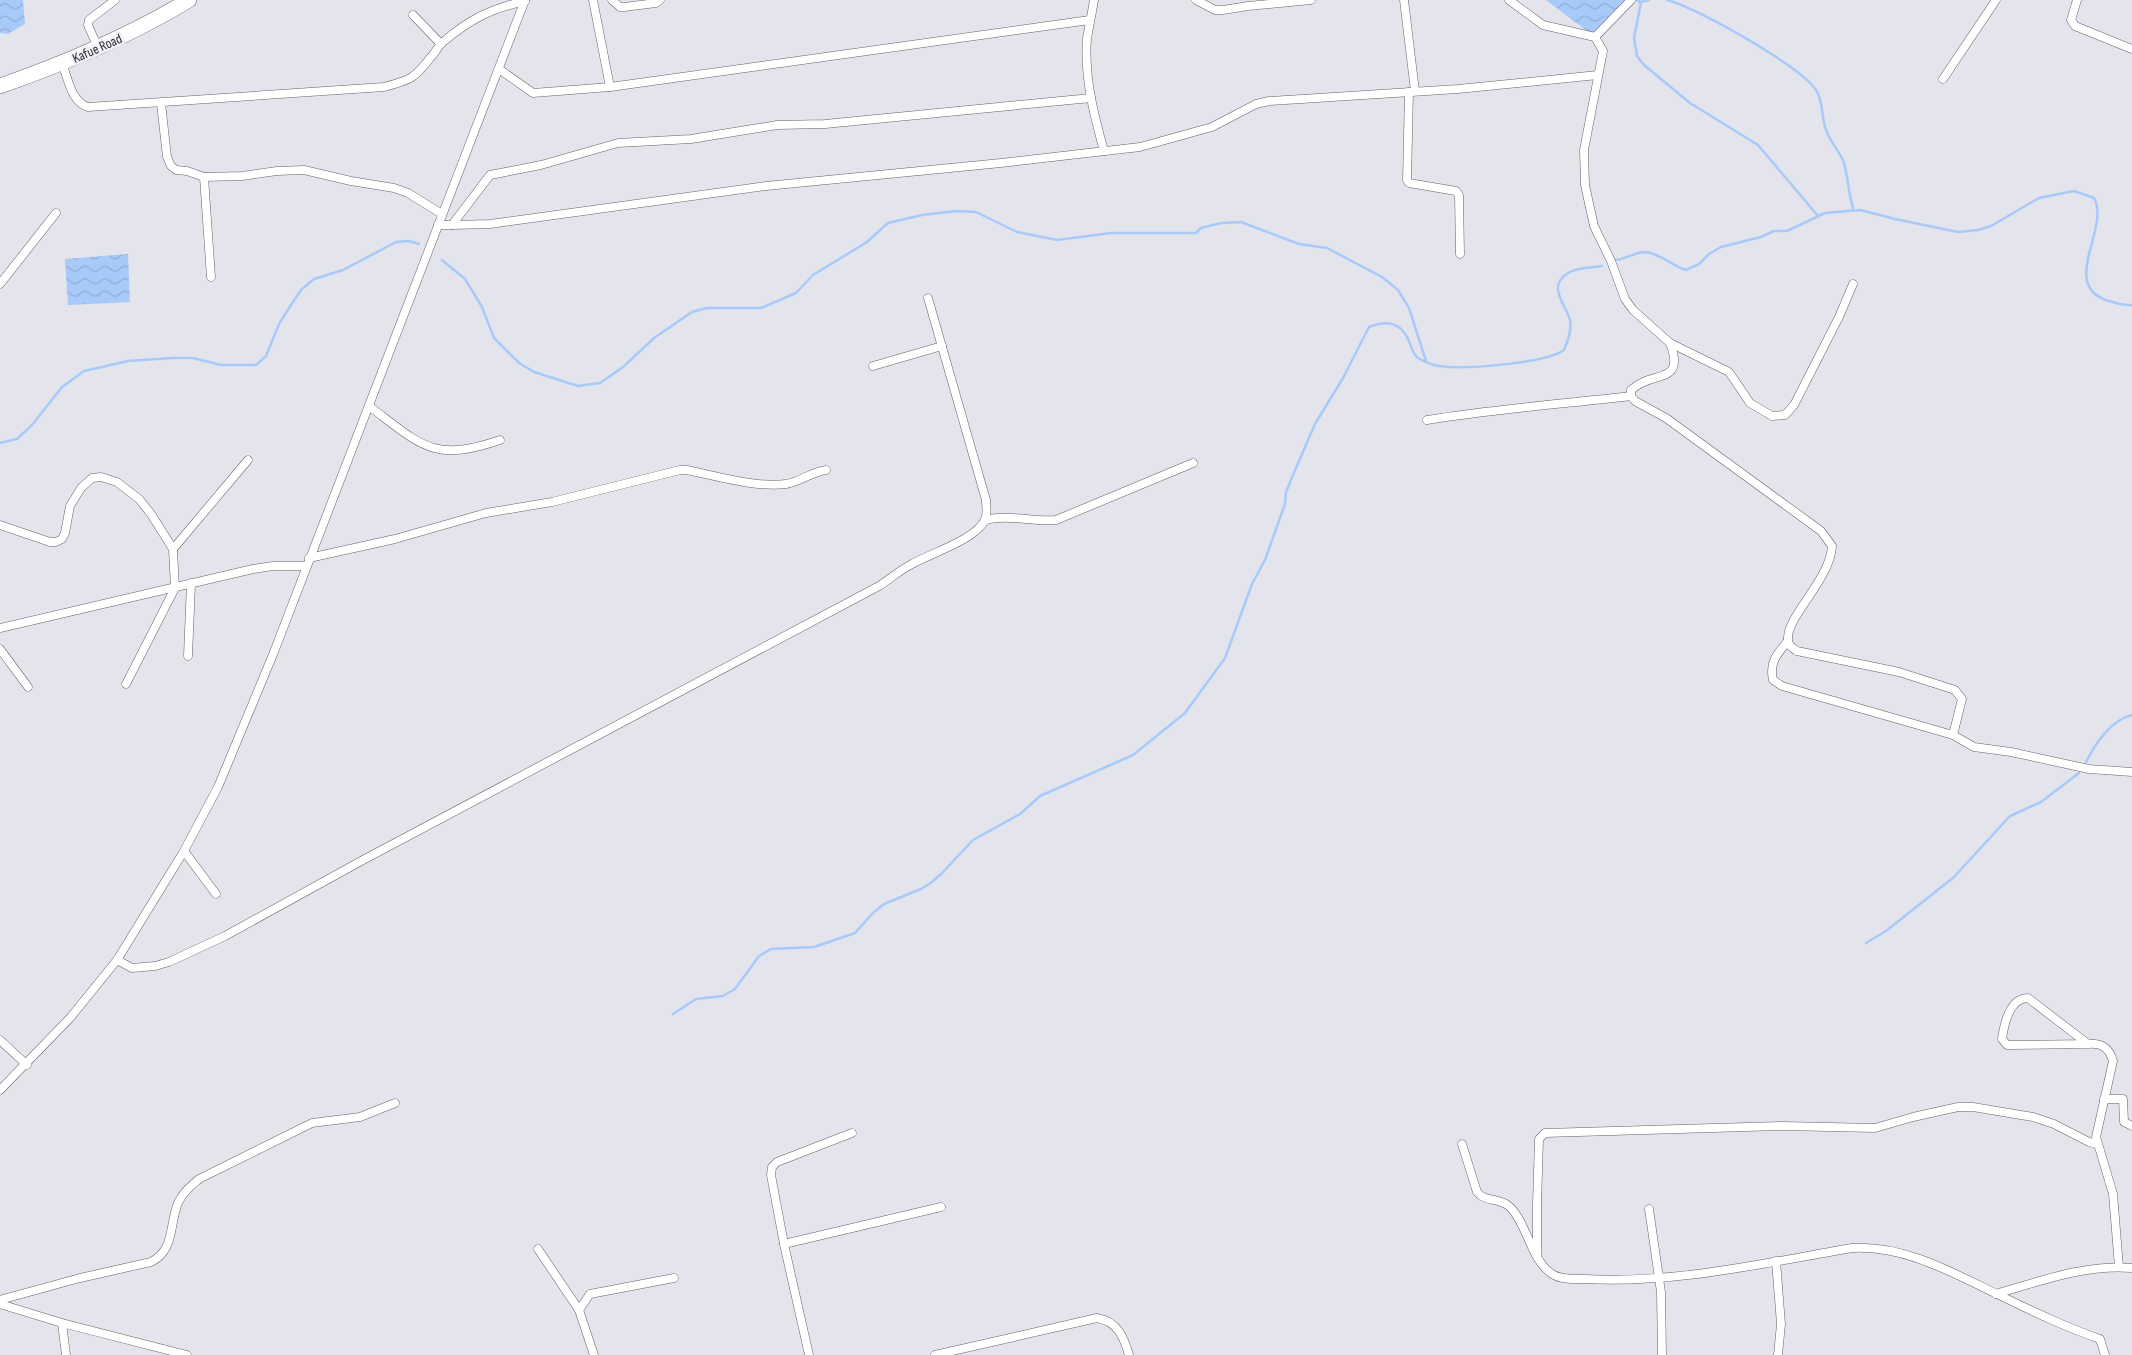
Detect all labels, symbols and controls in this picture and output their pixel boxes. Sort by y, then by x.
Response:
street label: Kafue Road [70,30,125,67]

